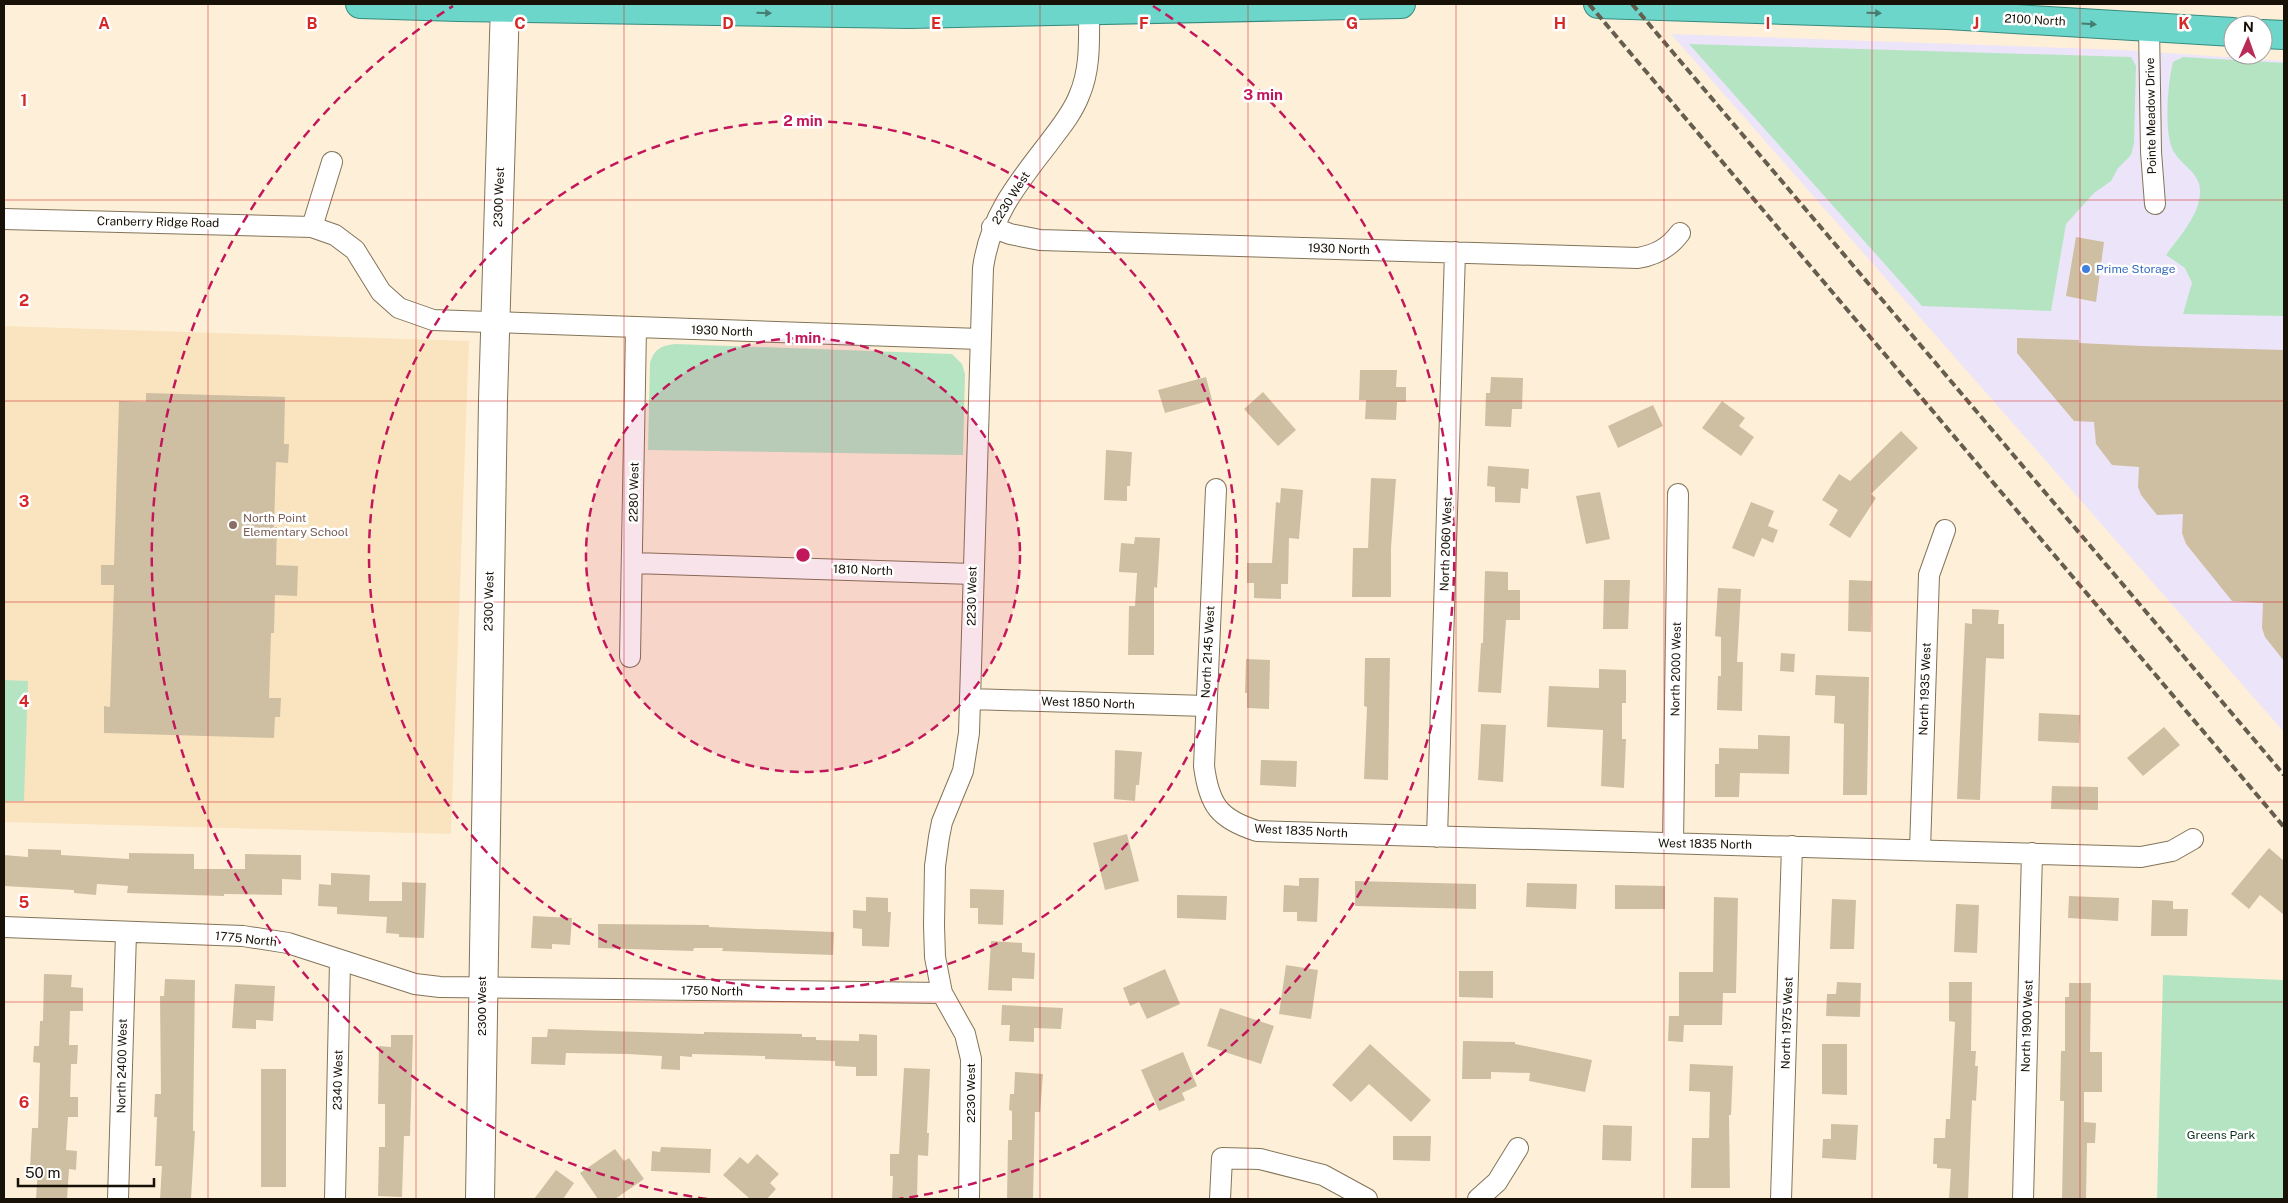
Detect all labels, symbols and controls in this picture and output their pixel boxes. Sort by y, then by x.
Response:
one-way arrow [756,9,772,17]
one-way arrow [1866,9,1882,17]
street label: 2100 North [2004,11,2066,29]
text: A [98,14,110,33]
text: B [307,14,318,33]
text: C [514,14,526,33]
text: D [722,14,734,33]
text: E [931,14,941,33]
text: F [1139,14,1149,33]
text: G [1346,14,1358,33]
text: H [1554,14,1566,33]
text: I [1766,14,1770,33]
text: J [1973,14,1979,33]
text: K [2178,14,2190,33]
north arrow [2223,15,2273,65]
text: N [2243,19,2254,35]
one-way arrow [2081,20,2097,28]
street label: Pointe Meadow Drive [2143,57,2159,175]
text: 3 min [1243,86,1283,103]
text: 1 [21,91,27,110]
text: 2 min [783,112,823,129]
street label: 2300 West [491,166,507,227]
street label: 2230 West [989,169,1033,227]
street label: Cranberry Ridge Road [97,214,219,230]
street label: 1930 North [1308,241,1370,257]
place label: Prime Storage [2096,262,2176,276]
marker: Prime Storage [2080,263,2092,275]
text: 2 [19,291,29,310]
street label: 1930 North [691,323,753,339]
text: 1 min [785,329,821,346]
street label: 2280 West [626,461,642,522]
text: 3 [19,492,29,511]
street label: North 2060 West [1437,496,1455,592]
place label: North Point Elementary School [243,511,349,539]
marker: North Point Elementary School [227,519,239,531]
centre of rings [794,546,812,564]
street label: 1810 North [833,562,893,578]
street label: 2230 West [964,566,980,626]
street label: 2300 West [481,570,497,631]
street label: North 2145 West [1199,605,1217,699]
street label: North 2000 West [1668,621,1684,716]
street label: North 1935 West [1916,642,1934,736]
text: 4 [19,692,30,711]
street label: West 1850 North [1041,694,1135,712]
street label: West 1835 North [1254,822,1348,840]
street label: West 1835 North [1658,836,1752,852]
text: 5 [19,893,30,912]
street label: 1775 North [214,929,278,949]
street label: 2300 West [475,976,489,1036]
street label: North 1975 West [1778,976,1796,1070]
street label: North 1900 West [2018,979,2036,1073]
street label: 1750 North [681,983,743,999]
street label: North 2400 West [114,1018,130,1114]
street label: 2340 West [330,1049,346,1110]
street label: 2230 West [964,1063,978,1123]
text: 6 [19,1093,29,1112]
park label: Greens Park [2187,1128,2255,1142]
scale bar [18,1156,154,1188]
text: 50 m [25,1164,60,1181]

